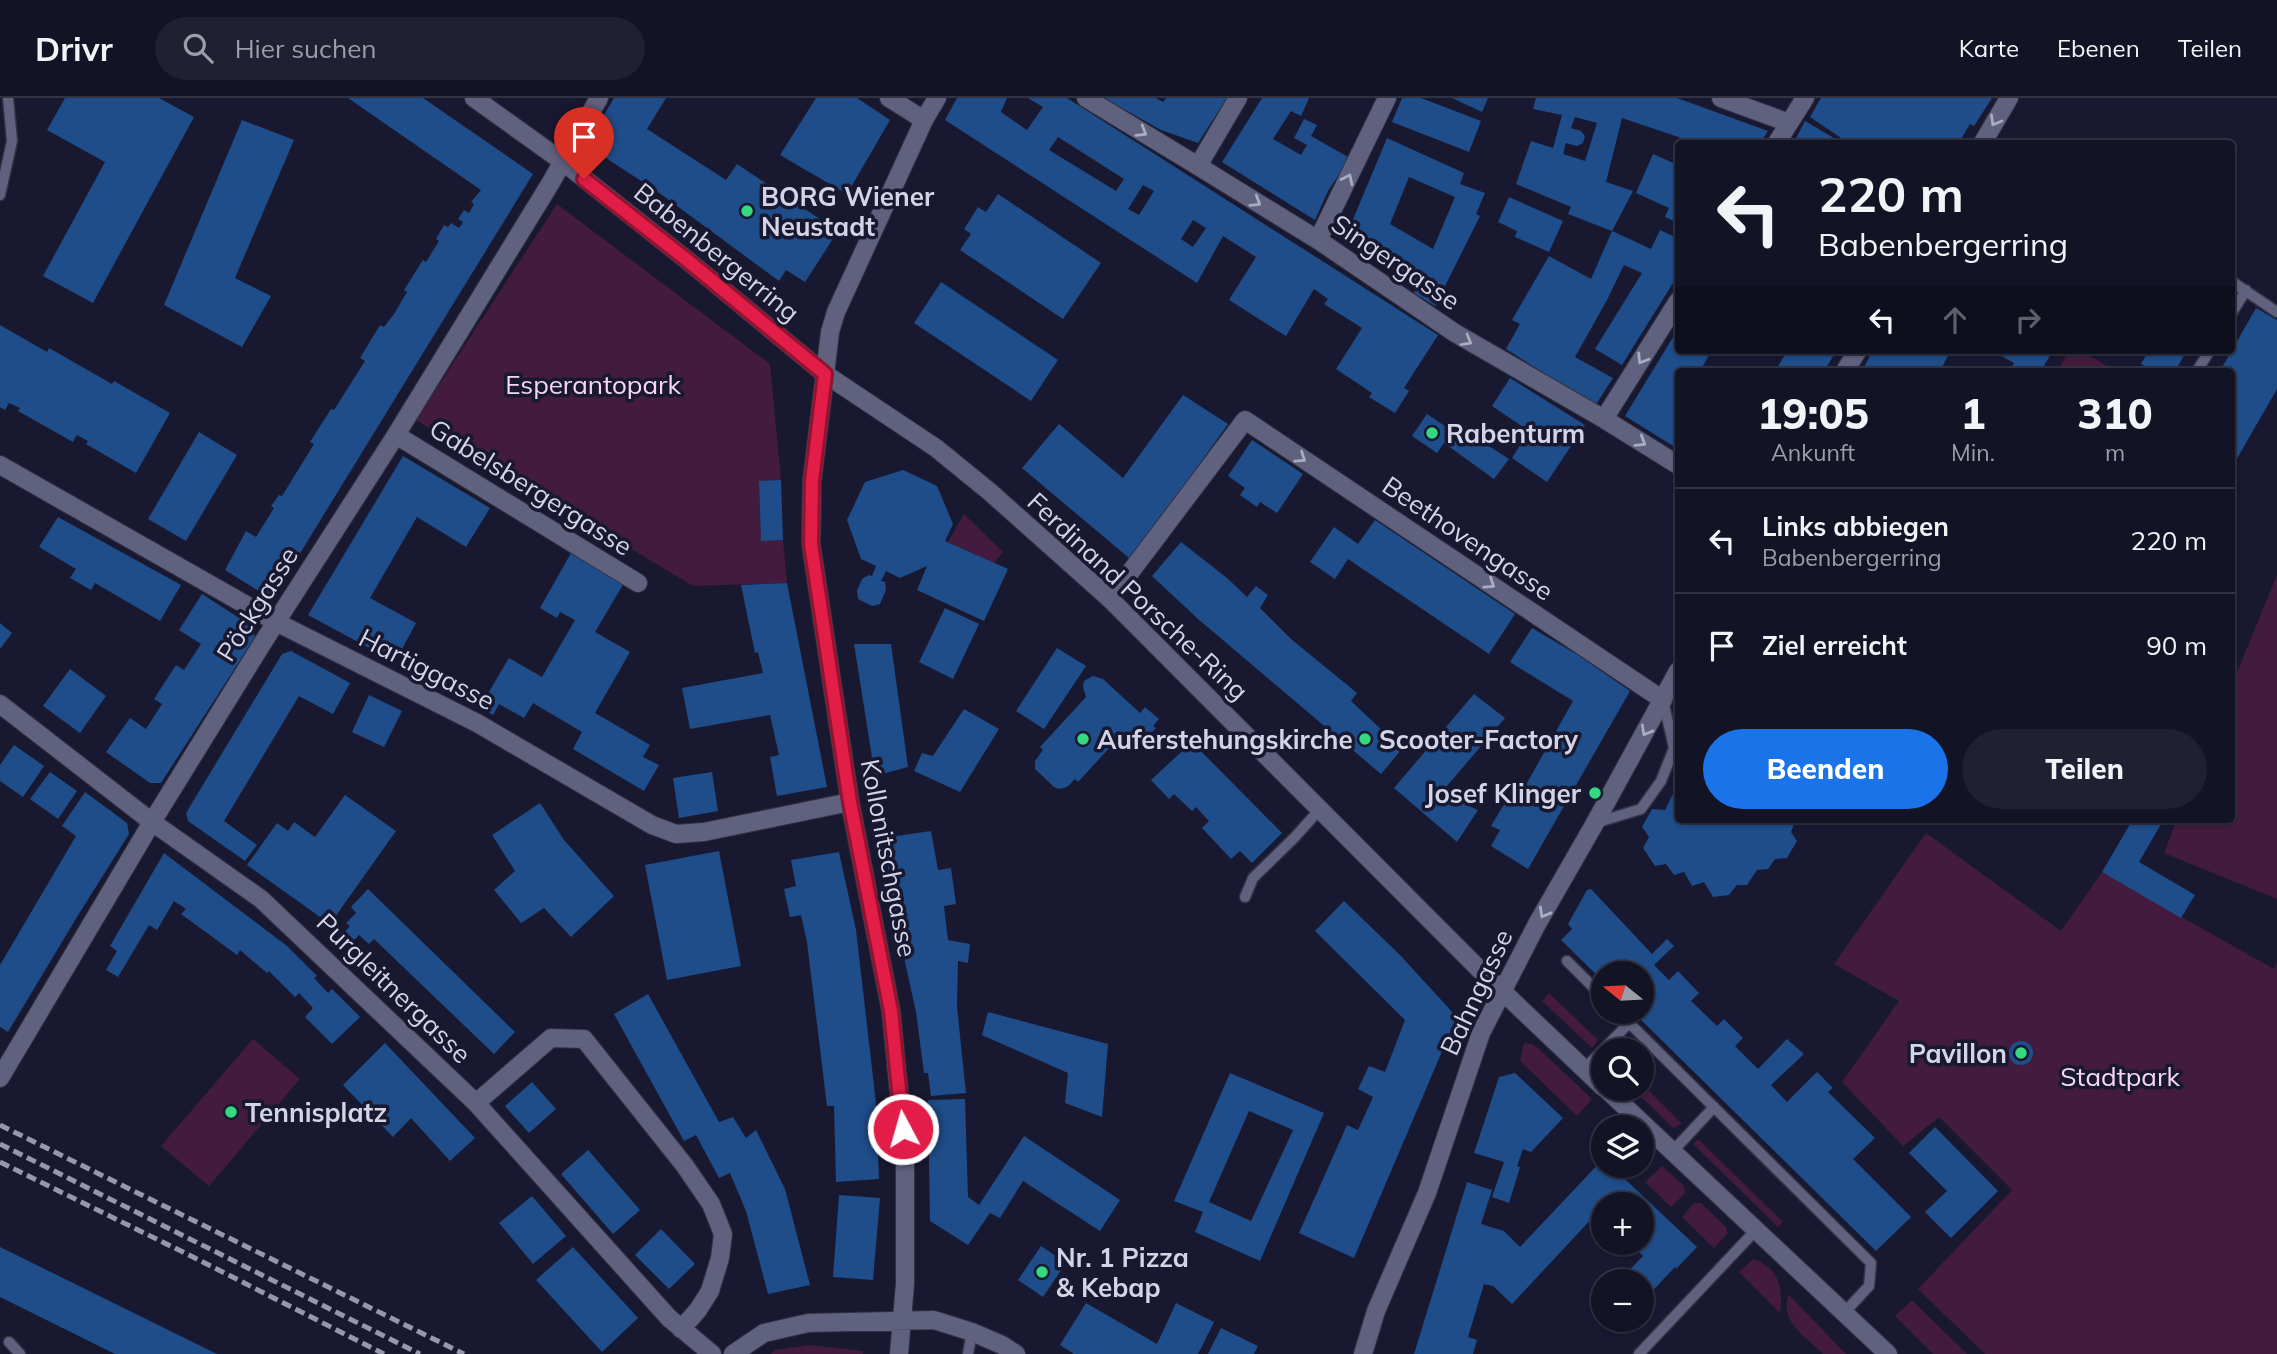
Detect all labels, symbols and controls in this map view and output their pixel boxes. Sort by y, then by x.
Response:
search box [155,17,645,80]
text: Drivr [35,28,113,69]
icon: search [179,29,217,67]
text: Hier suchen [235,32,377,65]
text: Karte [1959,33,2019,63]
text: Ebenen [2057,33,2140,63]
text: Teilen [2178,33,2242,63]
pin [554,107,614,179]
one-way arrow [1990,113,2003,126]
icon: arrive [565,118,603,156]
one-way arrow [1134,124,1147,137]
text: 220 m [1818,163,1964,224]
icon: left [1703,168,1794,259]
one-way arrow [1339,174,1353,186]
street label: Babenbergerring [628,175,806,329]
place label: BORG Wiener Neustadt [761,180,935,243]
one-way arrow [1248,193,1261,206]
marker: BORG Wiener Neustadt [739,203,755,219]
street label: Singergasse [1325,207,1467,317]
text: Babenbergerring [1818,224,2068,264]
icon: left [1863,301,1901,339]
icon: ahead [1936,301,1974,339]
icon: right [2009,301,2047,339]
one-way arrow [1460,332,1473,345]
one-way arrow [1638,351,1651,364]
park label: Esperantopark [505,368,681,401]
text: 19:05 [1757,387,1869,440]
text: 1 [1960,387,1986,440]
text: 310 [2077,387,2153,440]
street label: Gabelsbergergasse [424,411,638,563]
place label: Rabenturm [1446,417,1585,450]
marker: Rabenturm [1424,425,1440,441]
one-way arrow [1634,434,1647,447]
text: Ankunft [1771,438,1855,467]
text: Min. [1951,438,1995,467]
text: m [2105,438,2125,467]
one-way arrow [1293,450,1306,462]
street label: Beethovengasse [1376,469,1560,607]
street label: Ferdinand Porsche-Ring [1021,485,1255,707]
text: Links abbiegen [1762,510,1949,543]
icon: left [1703,522,1741,560]
text: 220 m [2131,524,2207,557]
street label: Pöckgasse [209,541,305,667]
text: Babenbergerring [1762,543,1942,572]
one-way arrow [1483,576,1496,589]
street label: Hartiggasse [354,621,500,717]
icon: arrive [1703,627,1741,665]
text: Ziel erreicht [1762,629,1907,662]
text: 90 m [2146,629,2207,662]
place label: Auferstehungskirche [1097,723,1353,756]
place label: Scooter-Factory [1379,723,1579,756]
one-way arrow [1641,724,1654,737]
button: Beenden [1703,729,1948,809]
button: Teilen [1962,729,2207,809]
marker: Auferstehungskirche [1075,731,1091,747]
marker: Scooter-Factory [1357,731,1373,747]
street label: Kollonitschgasse [854,756,924,960]
place label: Josef Klinger [1425,777,1582,810]
marker: Josef Klinger [1587,785,1603,801]
one-way arrow [1539,905,1552,918]
street label: Purgleitnergasse [310,906,478,1070]
street label: Bahngasse [1433,924,1519,1060]
north arrow [1591,961,1654,1024]
map controls [1591,961,1654,1332]
place label: Pavillon [1909,1037,2007,1070]
button: search [1591,1038,1654,1101]
marker: Pavillon [2013,1045,2029,1061]
park label: Stadtpark [2060,1060,2180,1093]
position arrow [866,1092,940,1166]
place label: Tennisplatz [245,1096,387,1129]
marker: Tennisplatz [223,1104,239,1120]
button: layers [1591,1115,1654,1178]
button: + [1591,1192,1654,1255]
place label: Nr. 1 Pizza & Kebap [1056,1241,1189,1304]
marker: Nr. 1 Pizza & Kebap [1034,1264,1050,1280]
button: − [1591,1269,1654,1332]

